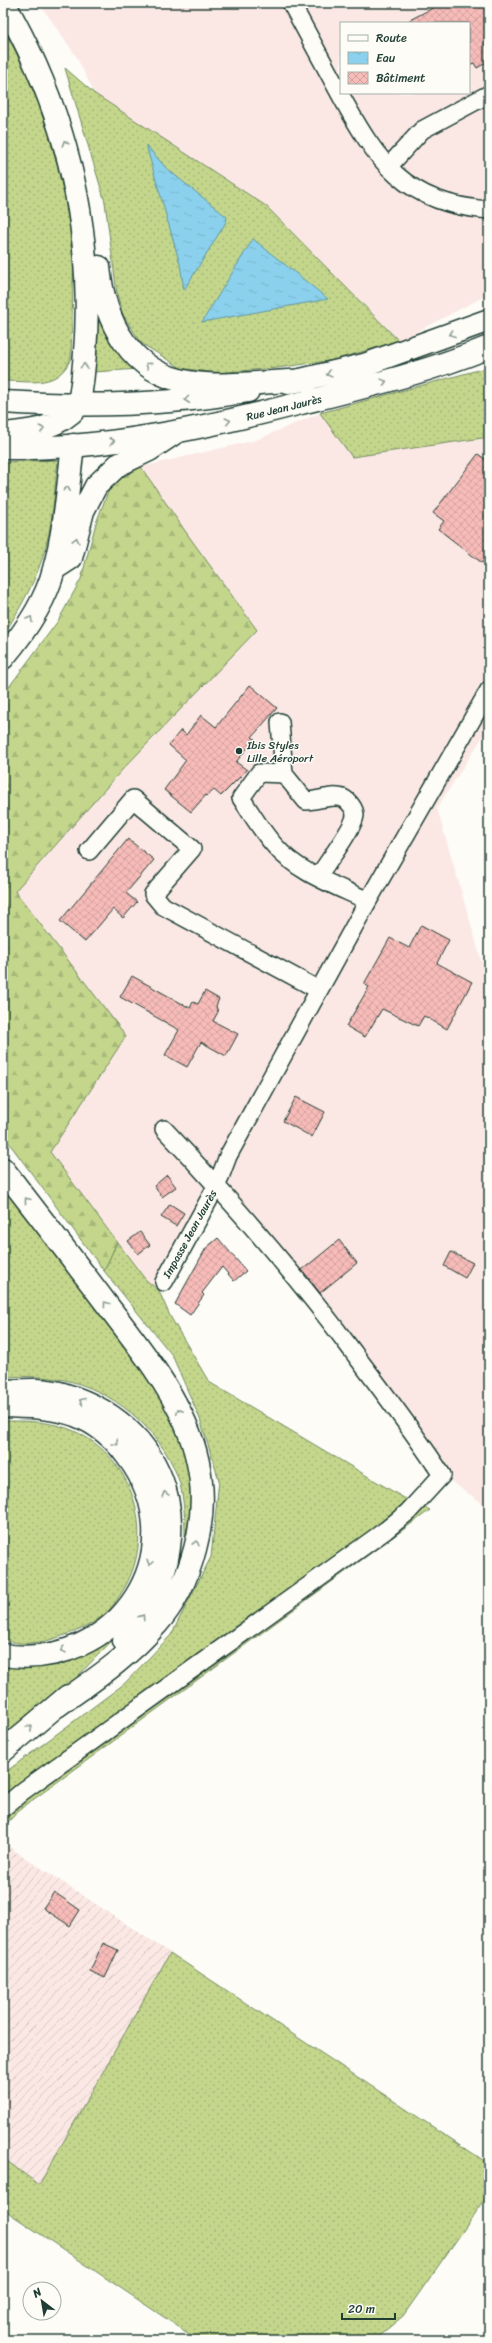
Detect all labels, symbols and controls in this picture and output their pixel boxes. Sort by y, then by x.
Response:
legend [340,22,470,94]
text: Route [376,27,407,49]
text: Eau [376,47,396,69]
text: Bâtiment [376,67,425,89]
one-way arrow [61,140,70,147]
one-way arrow [449,329,456,338]
one-way arrow [79,363,88,369]
one-way arrow [145,363,152,370]
one-way arrow [326,370,332,378]
one-way arrow [380,378,387,387]
street label: Rue Jean Jaurès [244,389,324,427]
one-way arrow [184,395,190,404]
one-way arrow [224,418,231,426]
one-way arrow [38,425,45,434]
one-way arrow [108,437,115,446]
one-way arrow [62,486,71,492]
one-way arrow [71,536,80,543]
one-way arrow [26,616,33,623]
place label: Ibis Styles Lille Aéroport [246,736,314,768]
marker: Ibis Styles Lille Aéroport [234,746,244,756]
street label: Impasse Jean Jaurès [157,1185,223,1283]
one-way arrow [25,1198,32,1205]
one-way arrow [104,1301,111,1308]
one-way arrow [79,1397,86,1405]
one-way arrow [176,1408,184,1415]
one-way arrow [111,1438,119,1446]
one-way arrow [161,1491,170,1498]
one-way arrow [192,1539,200,1546]
one-way arrow [146,1559,155,1566]
one-way arrow [137,1615,144,1622]
one-way arrow [60,1646,67,1654]
one-way arrow [25,1726,32,1733]
north arrow [22,2281,62,2321]
text: N [28,2283,46,2303]
scale bar [342,2295,395,2321]
text: 20 m [348,2298,375,2320]

